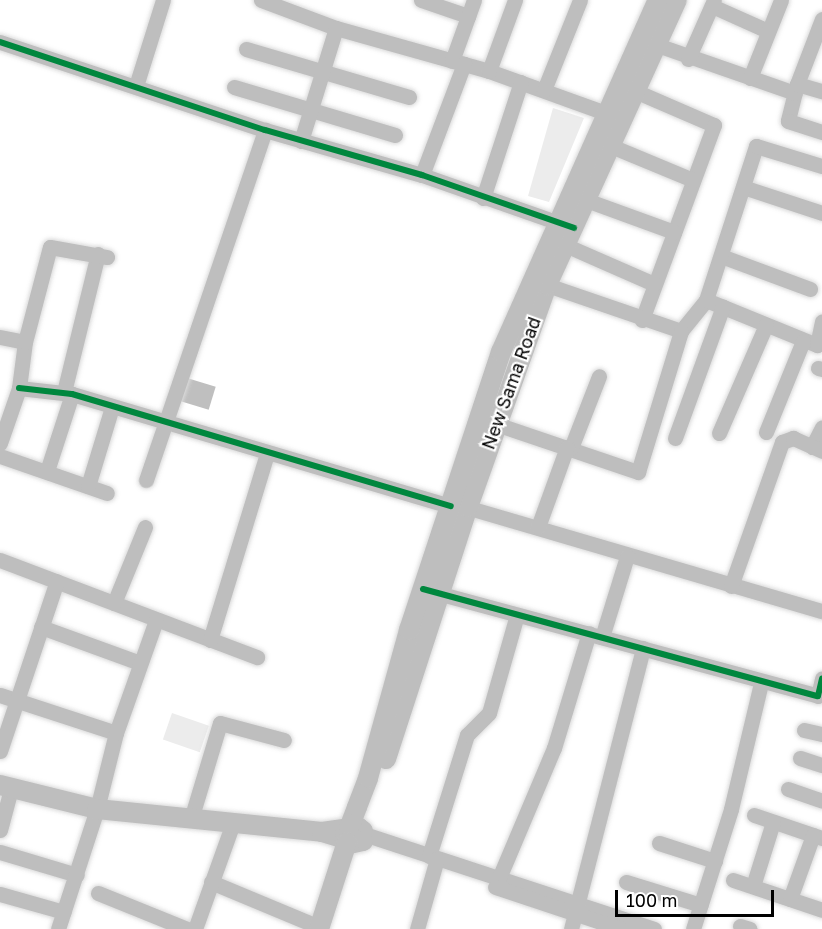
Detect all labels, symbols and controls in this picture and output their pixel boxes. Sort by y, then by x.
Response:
street label: New Sama Road [477,314,545,452]
scale bar [618,878,777,916]
text: 100 m [626,889,677,911]

